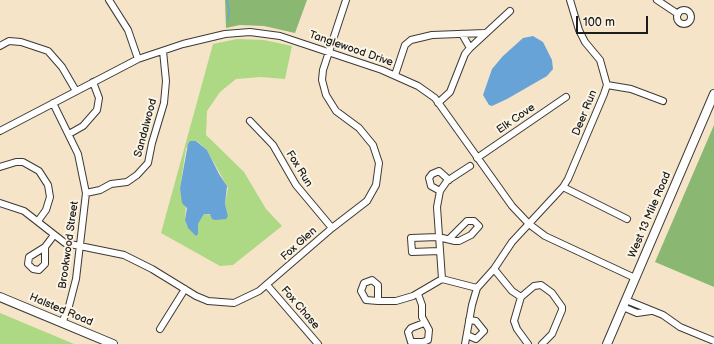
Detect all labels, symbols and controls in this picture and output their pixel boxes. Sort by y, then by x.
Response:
scale bar [578,8,650,34]
text: 100 m [583,15,615,30]
street label: Tanglewood Drive [307,28,395,70]
street label: Deer Run [570,88,600,138]
street label: Sandalwood [132,97,160,159]
street label: Elk Cove [494,101,538,137]
street label: Fox Run [283,148,315,190]
street label: West 13 Mile Road [626,170,674,260]
street label: Brookwood Street [56,200,82,290]
street label: Fox Glen [278,225,320,263]
street label: Fox Chase [278,284,322,332]
street label: Halsted Road [27,291,95,329]

